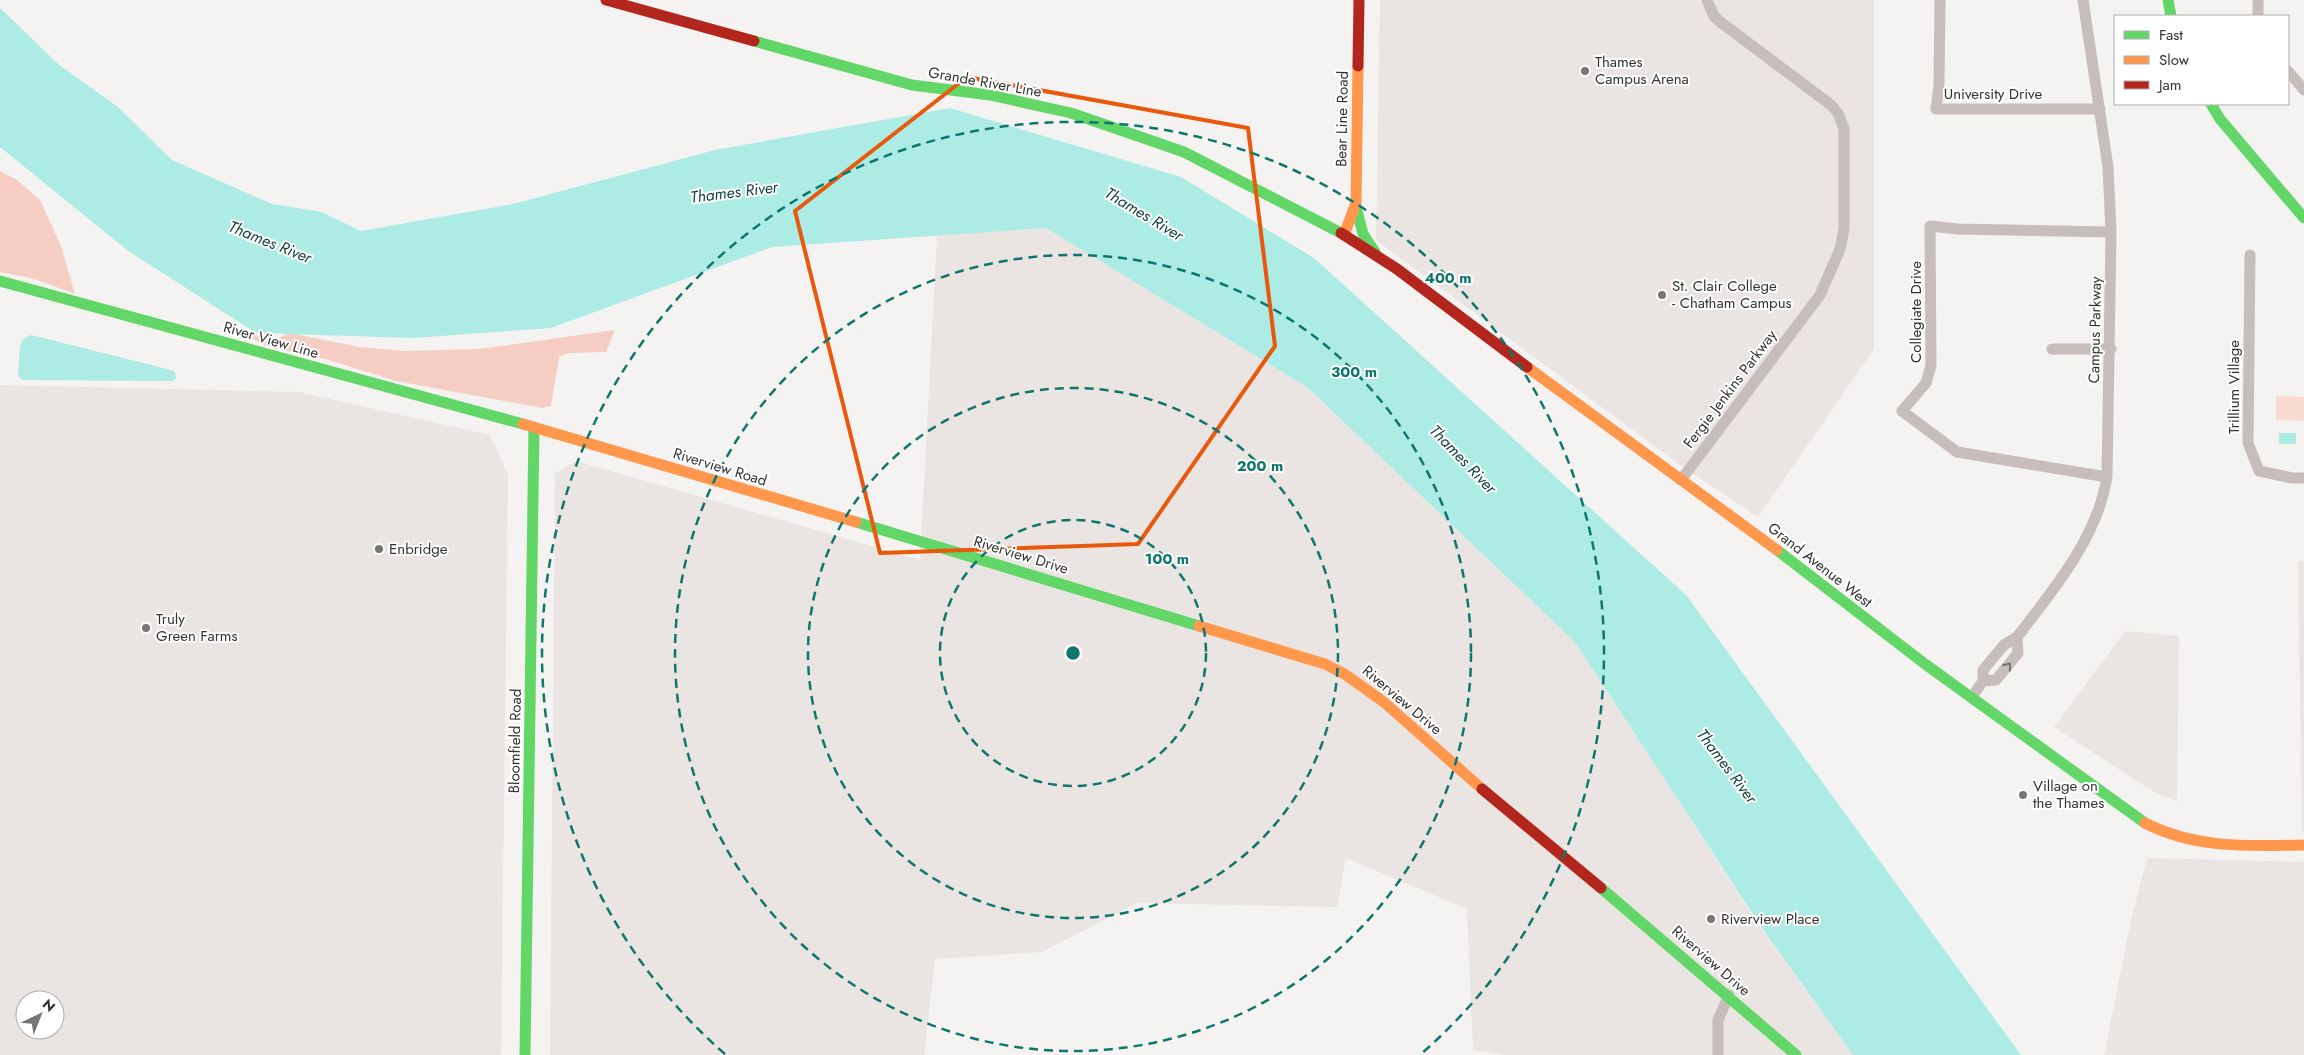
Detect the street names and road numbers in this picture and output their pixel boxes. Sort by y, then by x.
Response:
street label: Grande River Line [926,61,1044,103]
street label: Bear Line Road [1330,71,1354,167]
street label: University Drive [1944,83,2042,105]
street label: Collegiate Drive [1905,261,1927,363]
street label: Campus Parkway [2083,276,2107,384]
street label: River View Line [221,316,322,364]
street label: Fergie Jenkins Parkway [1678,325,1782,453]
street label: Trillium Village [2223,340,2245,434]
street label: Riverview Road [670,442,770,492]
street label: Grand Avenue West [1763,517,1877,613]
street label: Riverview Drive [971,530,1071,580]
street label: Riverview Drive [1357,660,1447,740]
street label: Bloomfield Road [503,688,527,794]
street label: Riverview Drive [1667,921,1755,1002]

